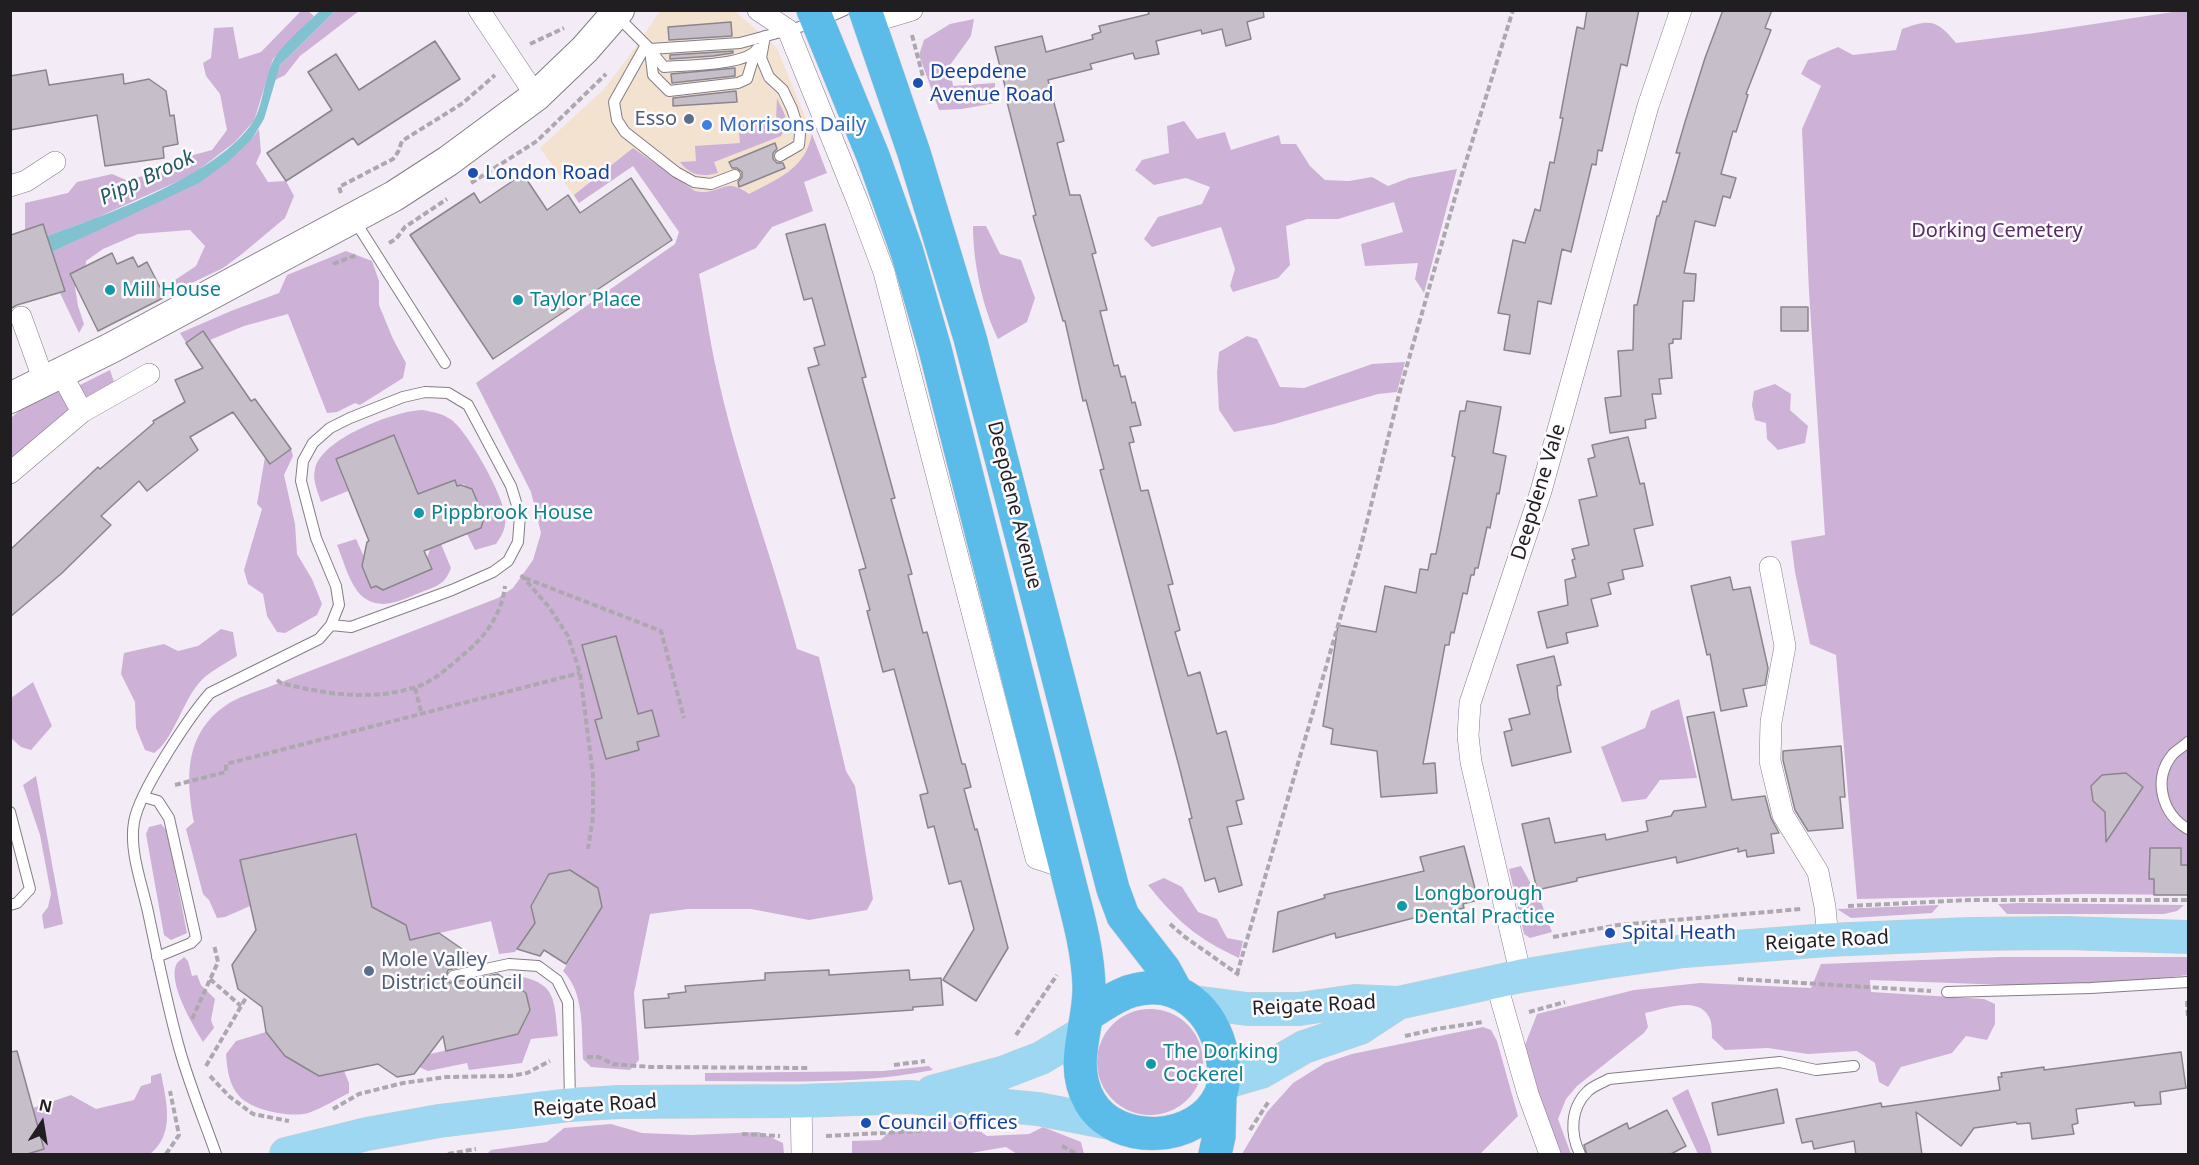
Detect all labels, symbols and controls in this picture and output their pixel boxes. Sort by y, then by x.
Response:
place label: Deepdene Avenue Road [930,60,1053,107]
marker: Deepdene Avenue Road [911,76,925,90]
place label: Esso [635,107,677,131]
marker: Esso [682,112,696,126]
place label: Morrisons Daily [719,113,866,137]
marker: Morrisons Daily [700,118,714,132]
water label: Pipp Brook [96,145,198,211]
place label: London Road [485,161,610,185]
marker: London Road [466,166,480,180]
park label: Dorking Cemetery [1911,219,2083,243]
place label: Mill House [122,278,221,302]
marker: Mill House [103,283,117,297]
place label: Taylor Place [530,288,641,312]
marker: Taylor Place [511,293,525,307]
street label: Deepdene Avenue [982,419,1046,591]
street label: Deepdene Vale [1507,421,1571,563]
place label: Pippbrook House [431,501,593,525]
marker: Pippbrook House [412,506,426,520]
place label: Longborough Dental Practice [1414,882,1555,929]
marker: Longborough Dental Practice [1395,899,1409,913]
place label: Spital Heath [1622,921,1736,945]
marker: Spital Heath [1603,926,1617,940]
street label: Reigate Road [1764,926,1890,956]
place label: Mole Valley District Council [381,948,522,995]
marker: Mole Valley District Council [362,964,376,978]
street label: Reigate Road [1251,991,1377,1021]
place label: The Dorking Cockerel [1163,1040,1278,1087]
marker: The Dorking Cockerel [1144,1057,1158,1071]
street label: Reigate Road [532,1090,658,1122]
north arrow [12,1093,72,1153]
text: N [37,1093,54,1118]
place label: Council Offices [878,1111,1018,1135]
marker: Council Offices [859,1116,873,1130]

